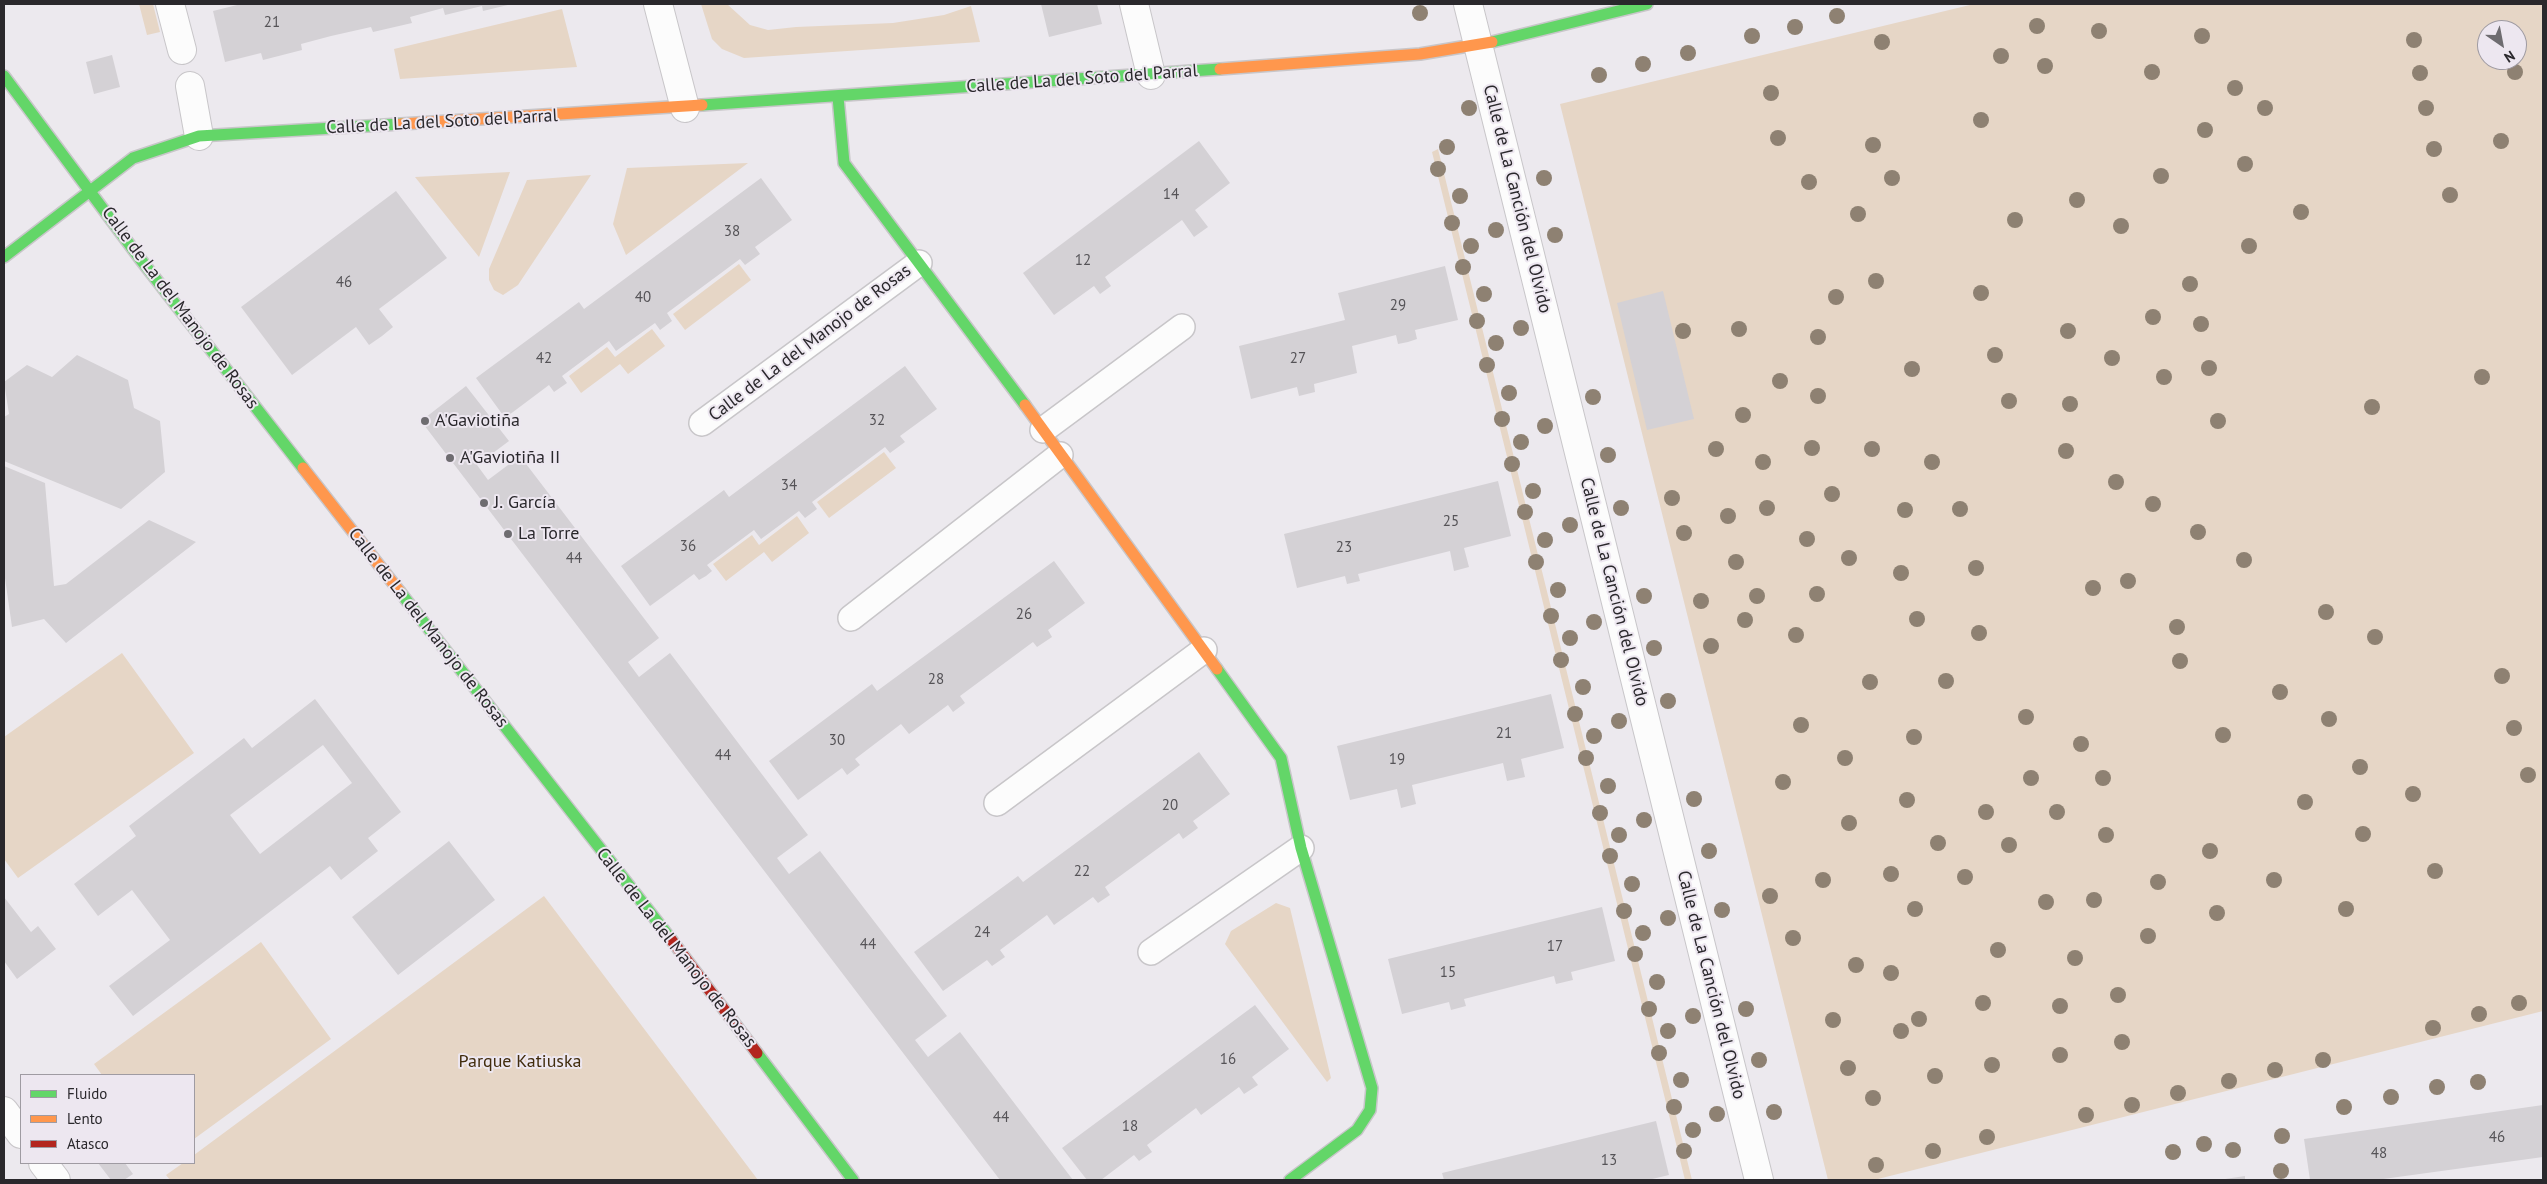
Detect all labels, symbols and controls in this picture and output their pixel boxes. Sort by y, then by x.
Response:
house number: 21 [264,14,280,32]
north arrow [2477,20,2527,70]
text: N [2501,47,2518,67]
street label: Calle de La del Soto del Parral [966,60,1198,98]
street label: Calle de La Canción del Olvido [1478,82,1556,316]
street label: Calle de La del Soto del Parral [326,105,558,139]
house number: 14 [1163,186,1179,204]
street label: Calle de La del Manojo de Rosas [97,203,263,413]
house number: 38 [724,223,740,241]
house number: 12 [1075,252,1091,270]
street label: Calle de La del Manojo de Rosas [705,260,915,426]
house number: 46 [336,274,352,292]
house number: 40 [635,289,651,307]
house number: 29 [1390,297,1406,315]
house number: 42 [536,350,552,368]
house number: 27 [1290,350,1306,368]
place label: A'Gaviotiña [435,410,520,432]
house number: 32 [869,412,885,430]
marker: A'Gaviotiña [419,415,431,427]
place label: A'Gaviotiña II [460,447,560,469]
marker: A'Gaviotiña II [444,452,456,464]
street label: Calle de La Canción del Olvido [1575,475,1653,709]
house number: 34 [781,477,797,495]
place label: J. García [494,492,556,514]
marker: J. García [478,497,490,509]
house number: 25 [1443,513,1459,531]
place label: La Torre [518,523,579,545]
street label: Calle de La del Manojo de Rosas [343,524,513,732]
marker: La Torre [502,528,514,540]
house number: 36 [680,538,696,556]
house number: 23 [1336,539,1352,557]
house number: 44 [566,550,582,568]
house number: 26 [1016,606,1032,624]
house number: 28 [928,671,944,689]
house number: 21 [1496,725,1512,743]
house number: 30 [829,732,845,750]
house number: 44 [715,747,731,765]
house number: 19 [1389,751,1405,769]
house number: 20 [1162,797,1178,815]
street label: Calle de La del Manojo de Rosas [591,844,761,1052]
house number: 22 [1074,863,1090,881]
street label: Calle de La Canción del Olvido [1672,868,1750,1102]
house number: 24 [974,924,990,942]
house number: 44 [860,936,876,954]
house number: 17 [1547,938,1563,956]
house number: 15 [1440,964,1456,982]
park label: Parque Katiuska [459,1051,581,1073]
house number: 16 [1220,1051,1236,1069]
legend [20,1074,195,1164]
text: Fluido [67,1084,107,1103]
text: Lento [67,1109,103,1128]
house number: 44 [993,1109,1009,1127]
house number: 18 [1122,1118,1138,1136]
house number: 46 [2489,1129,2505,1147]
text: Atasco [67,1134,109,1153]
house number: 48 [2371,1145,2387,1163]
house number: 13 [1601,1152,1617,1170]

